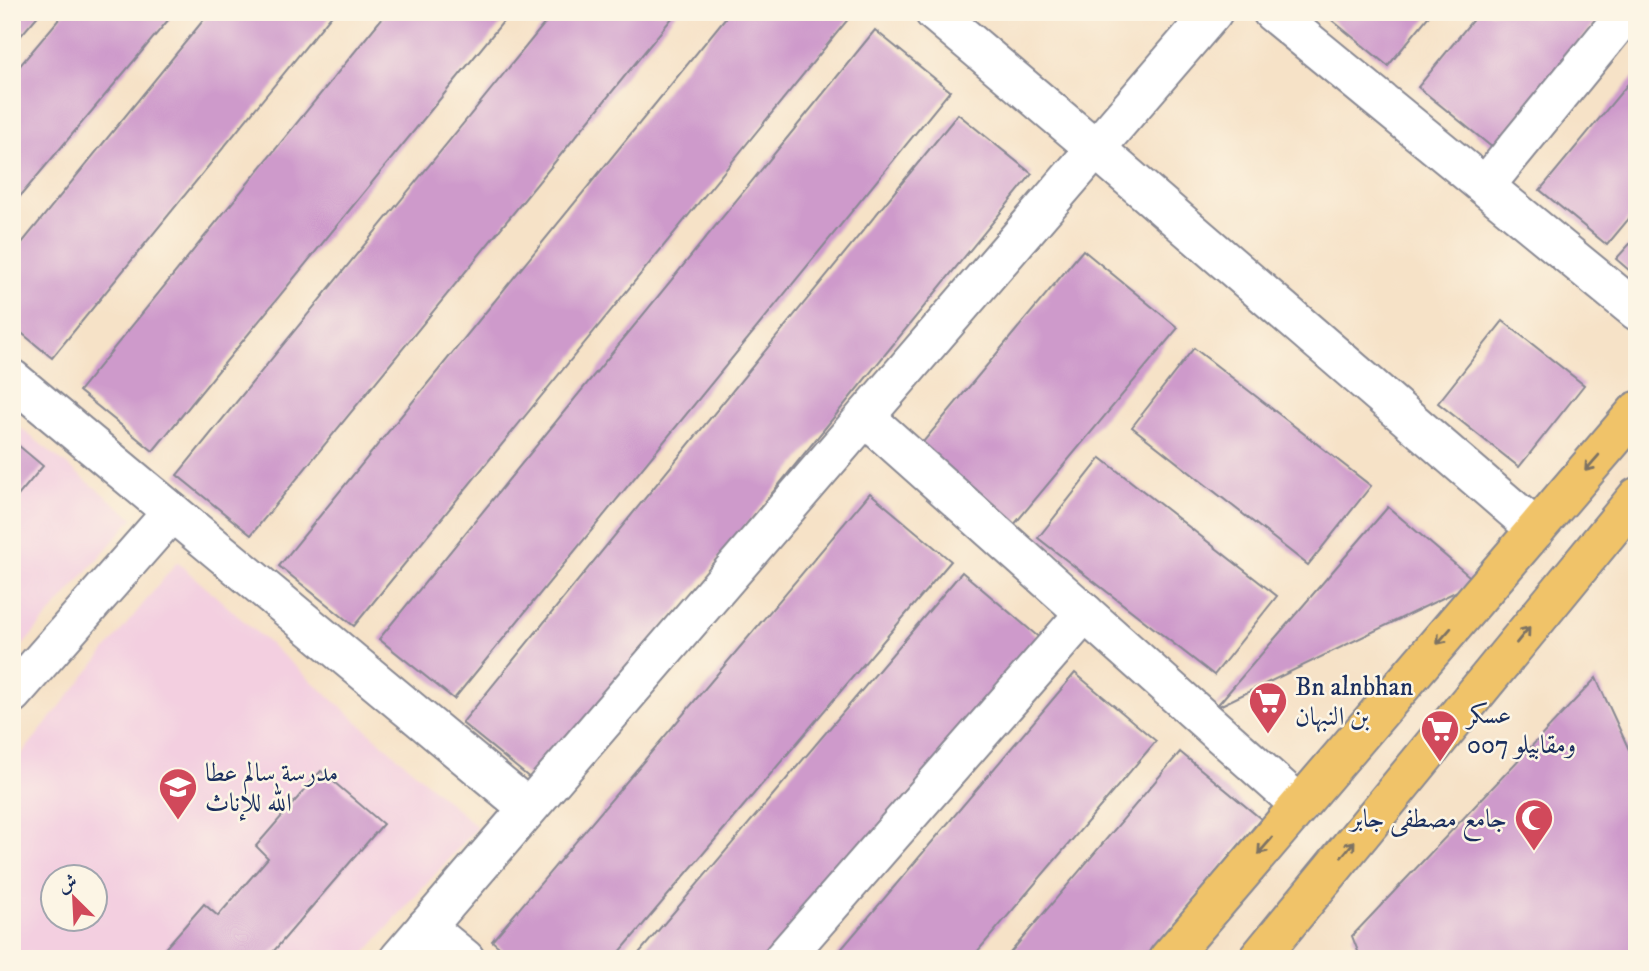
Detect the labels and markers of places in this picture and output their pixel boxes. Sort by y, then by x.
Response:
place label: Bn alnbhan بن النبهان [1295,671,1414,734]
supermarket icon: Bn alnbhan بن النبهان [1247,680,1289,735]
place label: عسكر ومقابيلو 007 [1464,699,1576,762]
supermarket icon: عسكر ومقابيلو 007 [1419,708,1461,763]
place label: مدرسة سالم عطا الله للإناث [205,757,338,821]
school or university icon: مدرسة سالم عطا الله للإناث [157,766,199,821]
mosque icon: جامع مصطفى جابر [1513,797,1555,852]
place label: جامع مصطفى جابر [1347,803,1507,842]

